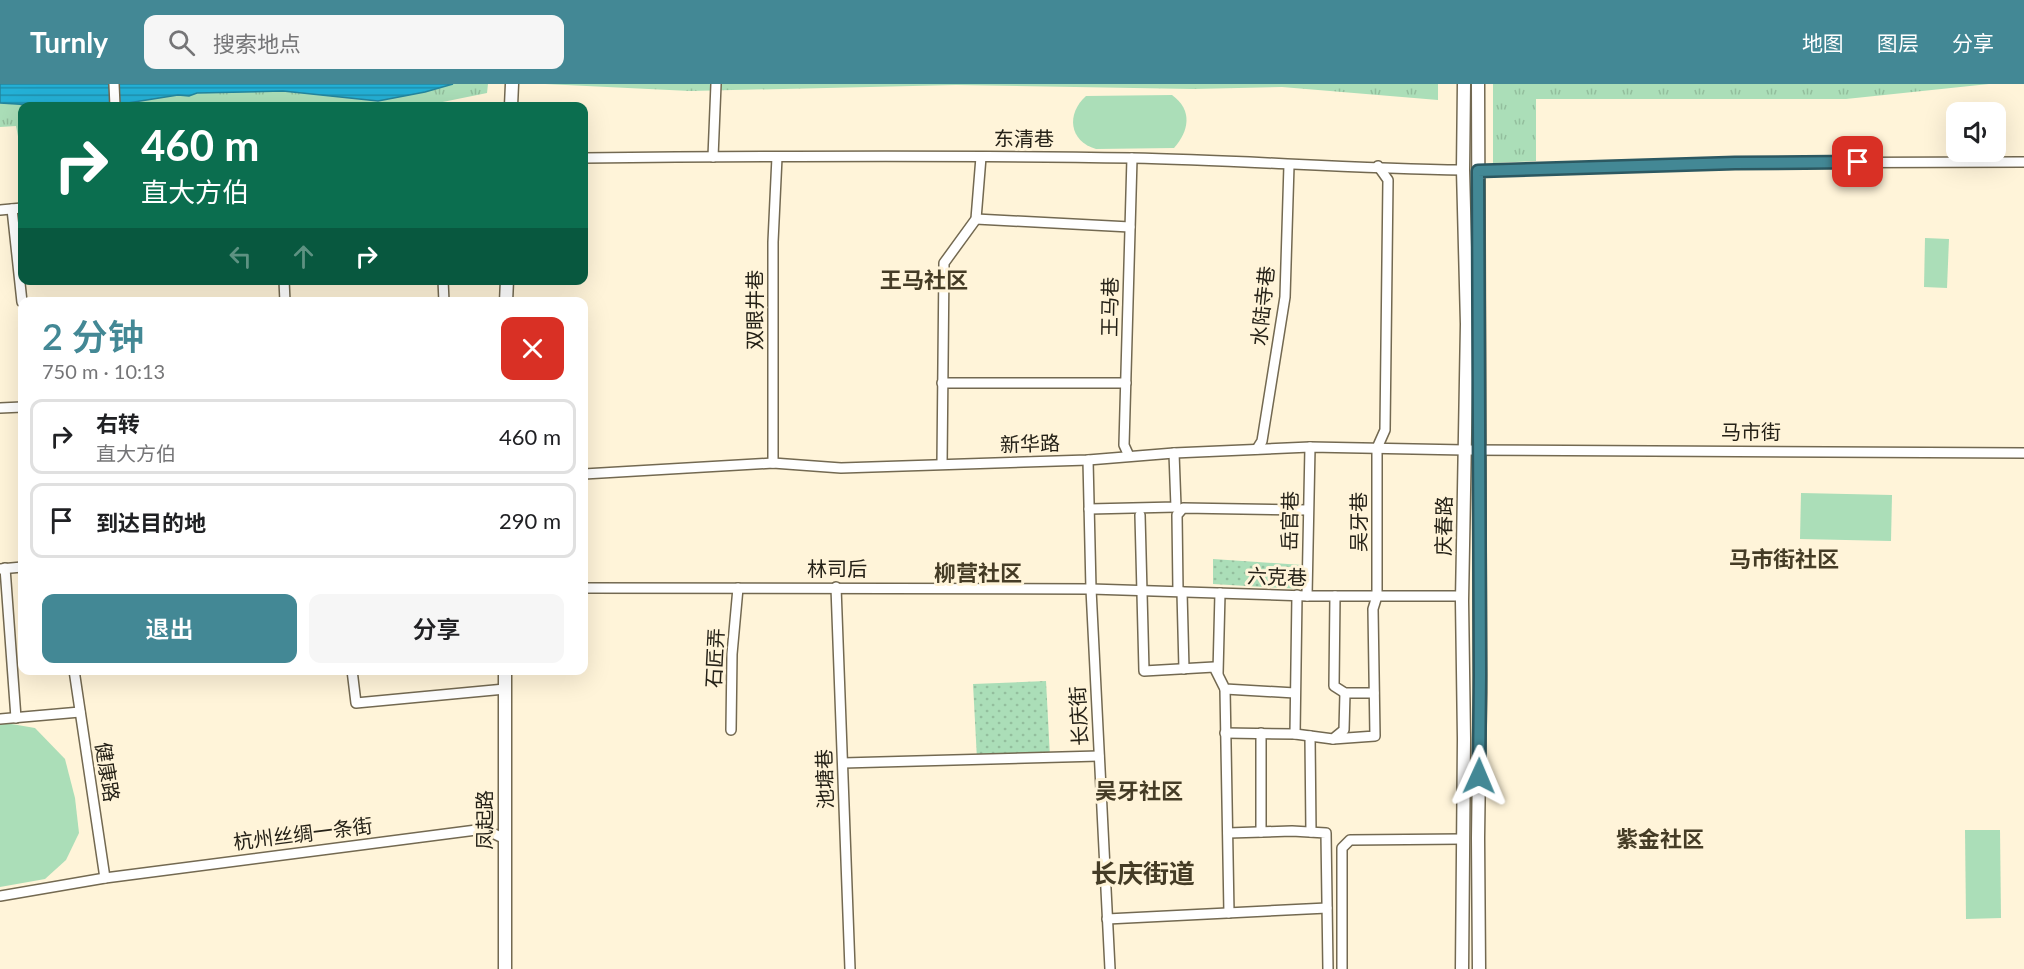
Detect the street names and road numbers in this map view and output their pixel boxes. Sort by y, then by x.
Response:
street label: 东清巷 [994,126,1054,150]
street label: 水陆寺巷 [1246,265,1278,347]
street label: 双眼井巷 [742,270,766,350]
street label: 王马巷 [1096,277,1122,337]
street label: 马市街 [1721,419,1781,443]
street label: 新华路 [1000,430,1060,456]
street label: 岳官巷 [1276,491,1302,551]
street label: 吴牙巷 [1346,492,1370,552]
street label: 庆春路 [1430,496,1456,556]
street label: 林司后 [807,556,867,580]
street label: 六克巷 [1247,563,1307,589]
street label: 石匠弄 [700,627,728,689]
street label: 长庆街 [1064,685,1092,747]
street label: 健康路 [91,740,125,803]
street label: 池塘巷 [811,749,837,809]
street label: 凤起路 [472,790,496,850]
street label: 杭州丝绸一条街 [232,813,374,853]

